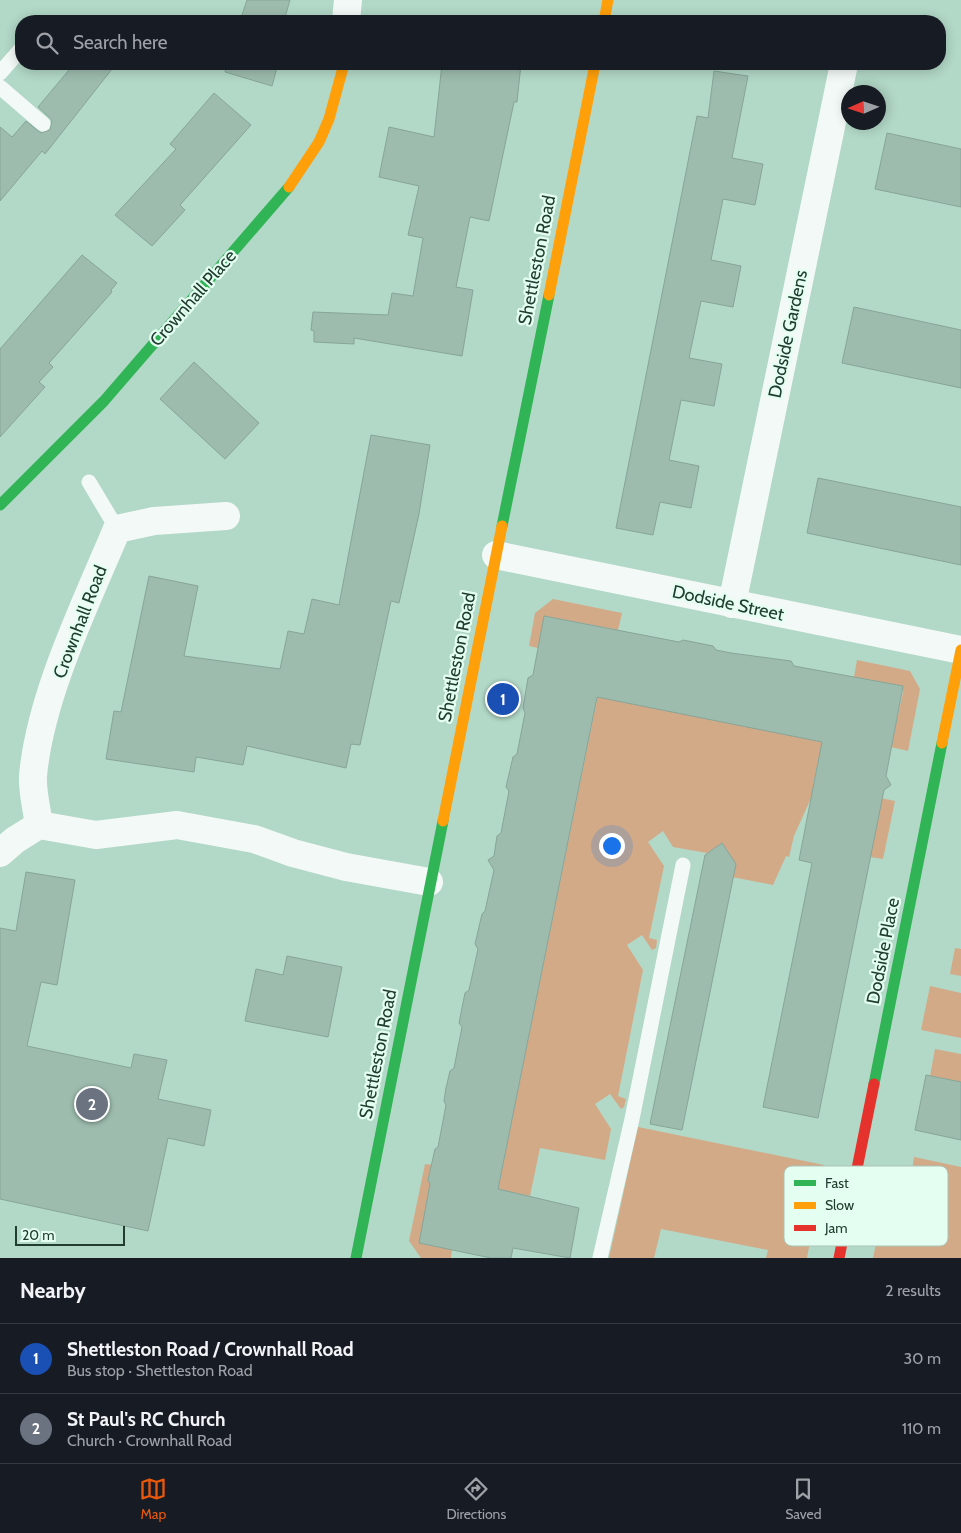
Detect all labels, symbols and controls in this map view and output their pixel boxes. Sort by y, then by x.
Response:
search box [15,15,946,70]
icon: search [33,29,61,57]
text: Search here [73,31,167,54]
north arrow [841,85,886,130]
street label: Shettleston Road [514,193,560,327]
street label: Crownhall Place [145,245,241,351]
street label: Dodside Gardens [764,268,812,400]
street label: Crownhall Road [48,562,112,682]
street label: Dodside Street [670,580,786,626]
street label: Shettleston Road [434,590,480,724]
pin: 1 [487,680,519,718]
your location [599,833,625,859]
street label: Dodside Place [862,896,904,1006]
street label: Shettleston Road [355,987,401,1121]
pin: 2 [76,1085,108,1123]
legend [784,1166,948,1246]
text: Fast [825,1174,849,1192]
text: Slow [825,1196,854,1214]
text: Jam [824,1219,847,1237]
scale bar [15,1223,125,1246]
text: 20 m [22,1226,55,1244]
text: Nearby [20,1278,86,1303]
text: 2 results [885,1281,941,1300]
text: Shettleston Road / Crownhall Road [67,1338,354,1361]
text: 1 [33,1349,39,1368]
text: 30 m [904,1349,941,1368]
text: Bus stop · Shettleston Road [67,1361,253,1380]
text: St Paul's RC Church [67,1408,225,1431]
text: 2 [32,1419,40,1438]
text: 110 m [902,1419,941,1438]
text: Church · Crownhall Road [67,1431,232,1450]
tab: Map [139,1475,167,1523]
tab: Directions [446,1475,506,1523]
tab: Saved [785,1475,822,1523]

